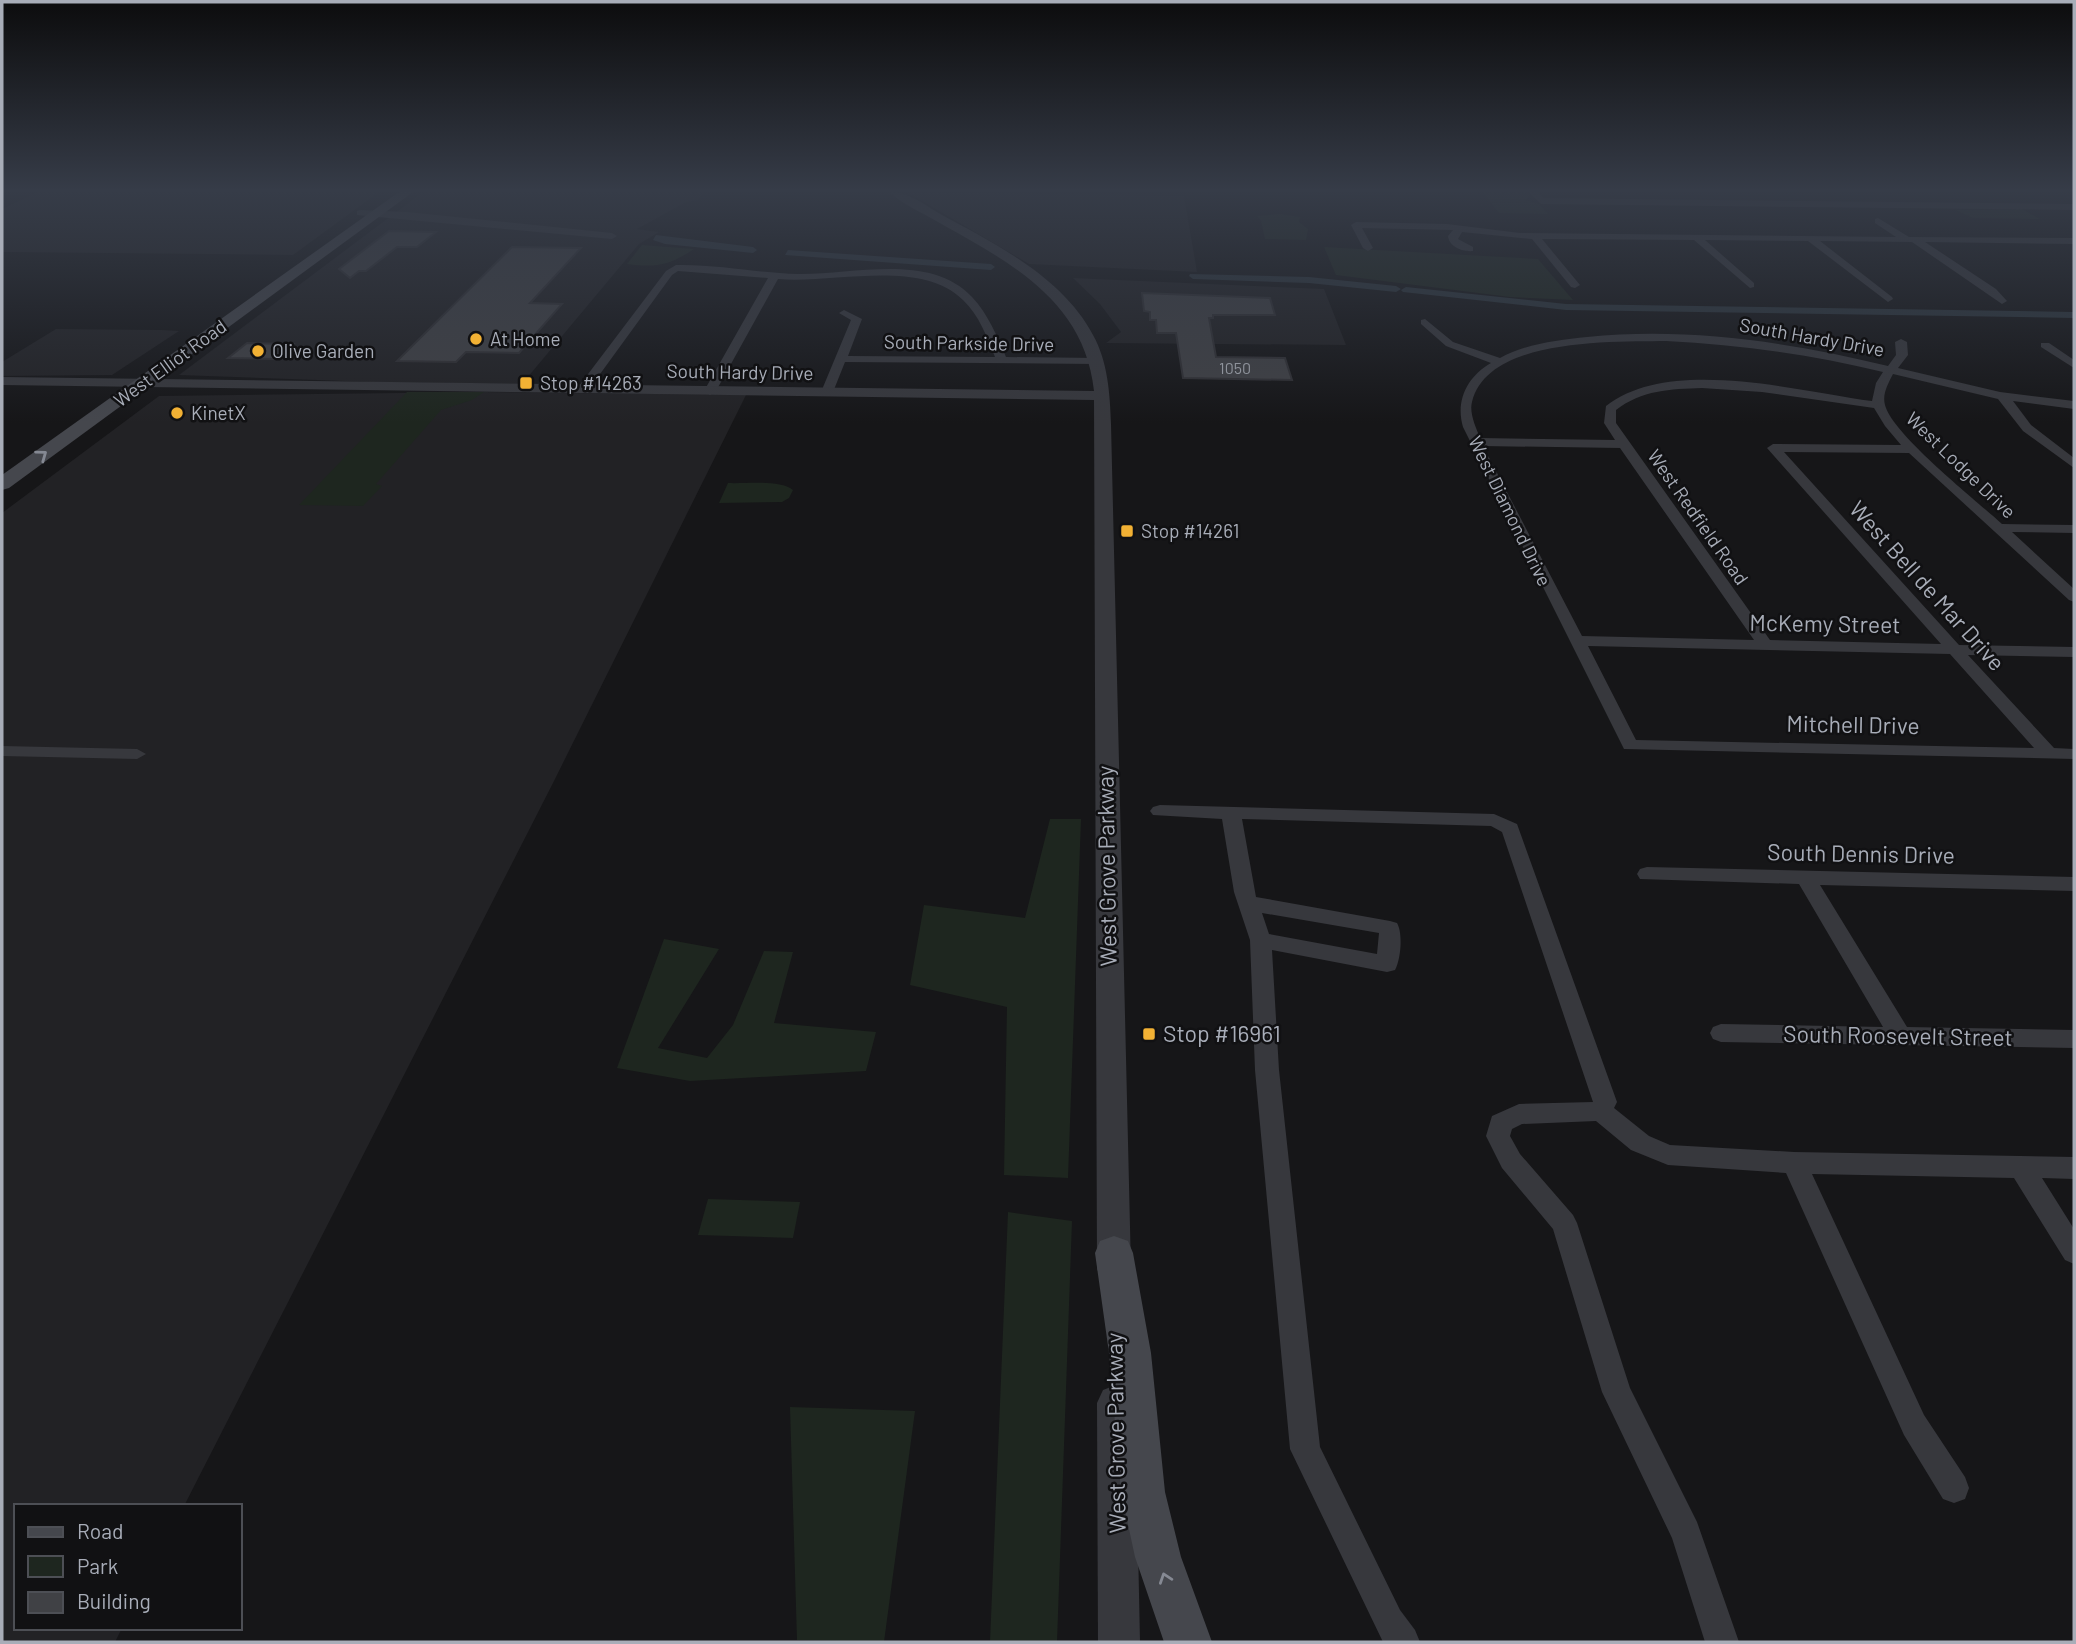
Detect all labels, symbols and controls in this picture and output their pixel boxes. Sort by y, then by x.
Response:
street label: South Hardy Drive [1738,312,1886,361]
street label: West Elliot Road [109,314,231,411]
place label: At Home [490,327,561,350]
street label: South Parkside Drive [884,330,1054,355]
marker: At Home [468,331,484,347]
place label: Olive Garden [272,339,374,362]
marker: Olive Garden [250,343,266,359]
house number: 1050 [1219,358,1251,377]
street label: South Hardy Drive [666,359,814,384]
place label: Stop #14263 [540,371,642,394]
marker: Stop #14263 [518,375,534,391]
place label: KinetX [191,401,246,424]
marker: KinetX [169,405,185,421]
street label: West Lodge Drive [1902,407,2021,523]
street label: West Diamond Drive [1464,432,1557,590]
street label: West Redfield Road [1643,445,1754,589]
one-way arrow [34,451,47,463]
street label: West Bell de Mar Drive [1844,495,2011,676]
place label: Stop #14261 [1141,519,1239,542]
marker: Stop #14261 [1119,523,1135,539]
street label: McKemy Street [1749,608,1901,638]
street label: Mitchell Drive [1786,709,1920,739]
street label: West Grove Parkway [1090,765,1122,967]
street label: South Dennis Drive [1767,837,1955,869]
place label: Stop #16961 [1163,1019,1281,1047]
street label: South Roosevelt Street [1783,1019,2013,1051]
marker: Stop #16961 [1141,1026,1157,1042]
street label: West Grove Parkway [1099,1332,1131,1534]
legend [14,1504,242,1630]
text: Road [77,1518,123,1543]
text: Park [77,1553,118,1578]
one-way arrow [1159,1572,1173,1584]
text: Building [77,1588,151,1613]

